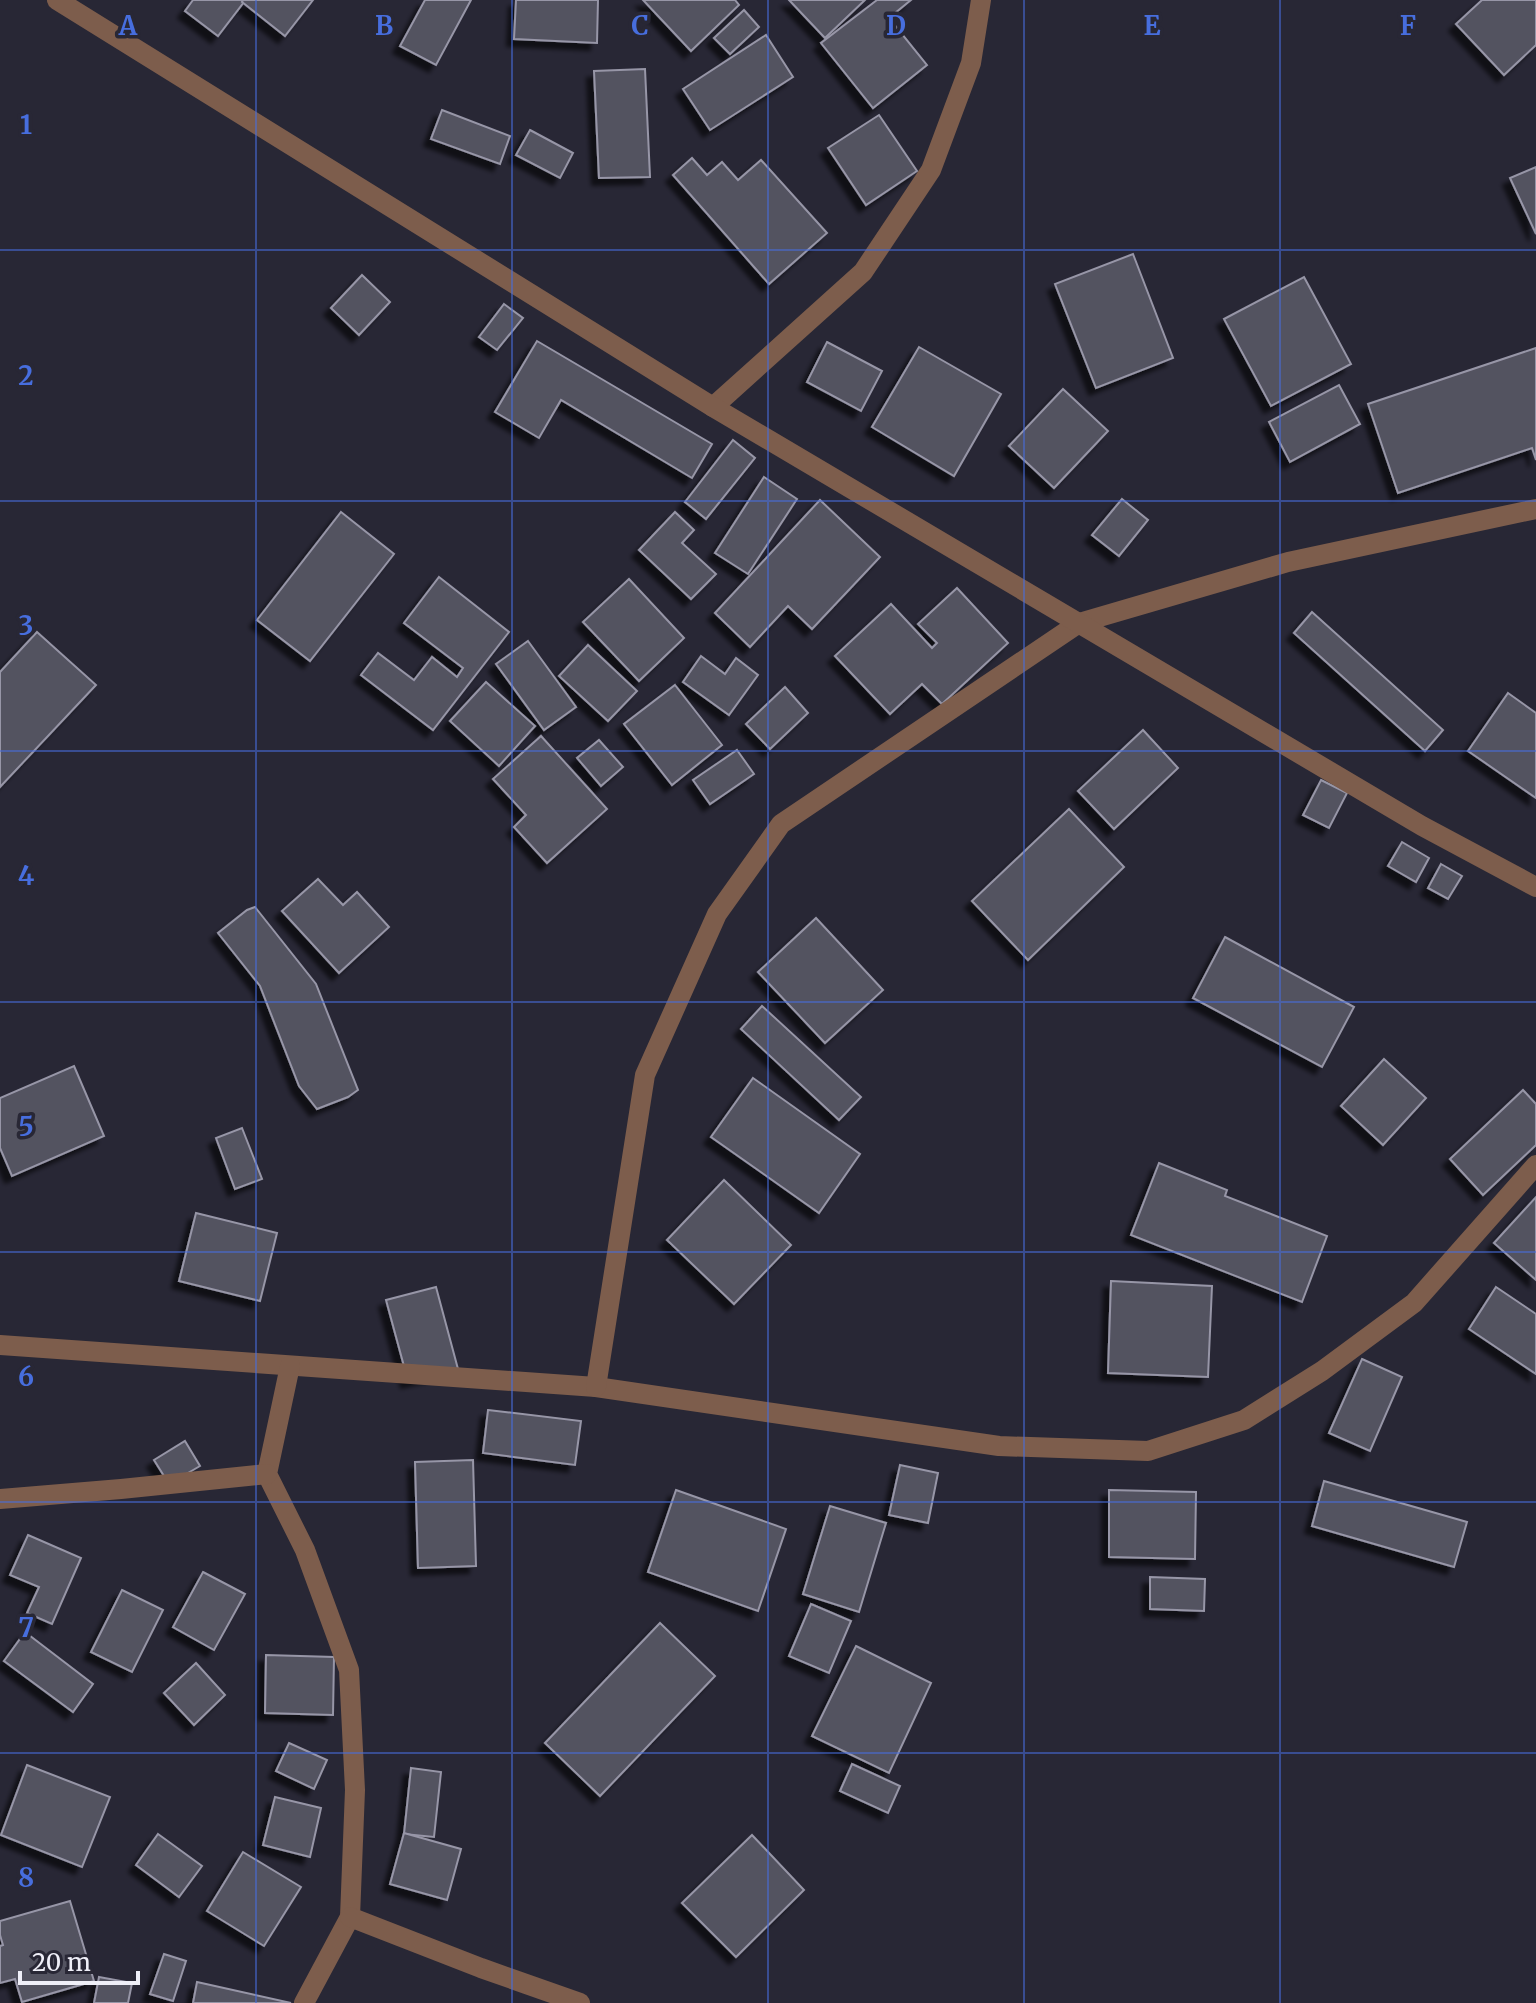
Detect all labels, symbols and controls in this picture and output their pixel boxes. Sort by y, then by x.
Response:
text: A [118,9,138,42]
text: B [375,9,393,42]
text: C [631,9,649,42]
text: D [886,9,906,42]
text: E [1144,9,1161,42]
text: F [1400,9,1416,42]
text: 1 [20,108,32,141]
text: 2 [18,359,34,392]
text: 3 [19,609,33,642]
text: 4 [18,859,35,892]
text: 5 [18,1110,34,1143]
text: 6 [18,1360,34,1393]
text: 7 [18,1611,34,1644]
text: 8 [18,1861,34,1894]
scale bar [20,1935,138,1985]
text: 20 m [32,1947,91,1978]

